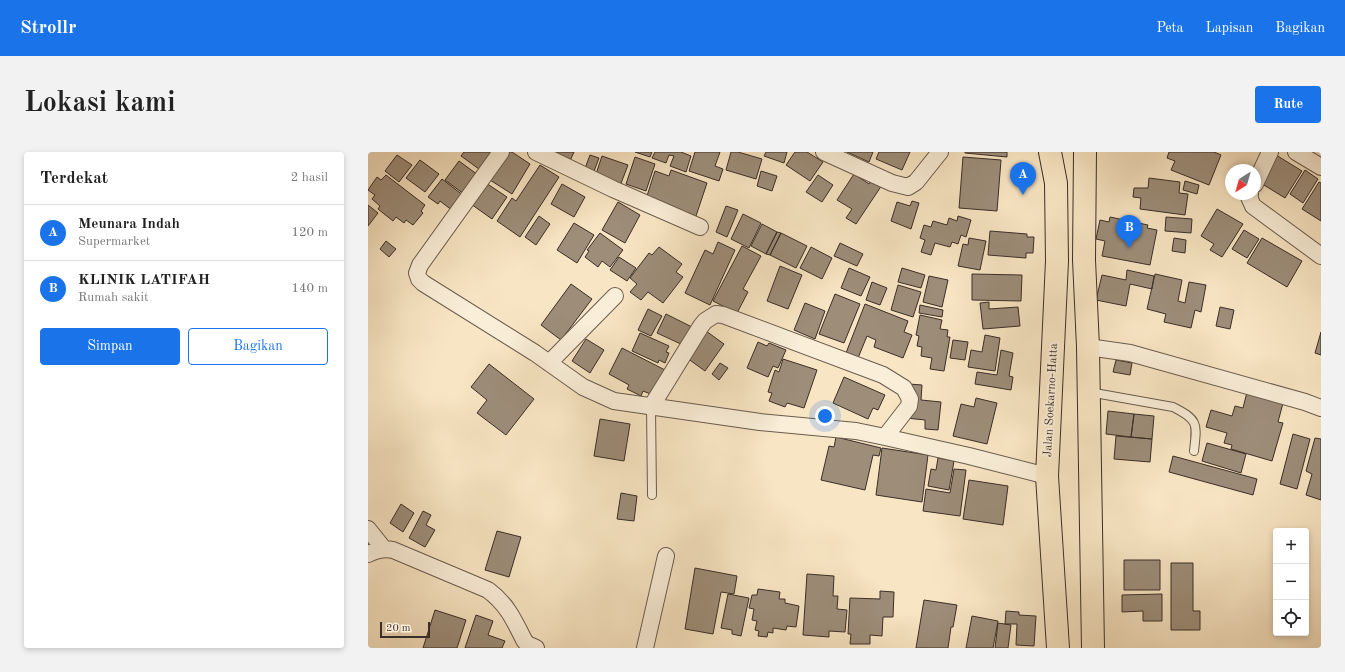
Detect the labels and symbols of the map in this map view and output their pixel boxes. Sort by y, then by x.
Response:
pin: A [1010,162,1036,195]
north arrow [1225,164,1261,200]
pin: B [1116,215,1142,248]
street label: Jalan Soekarno-Hatta [1042,343,1060,457]
your location [815,406,835,426]
scale bar [380,620,430,639]

